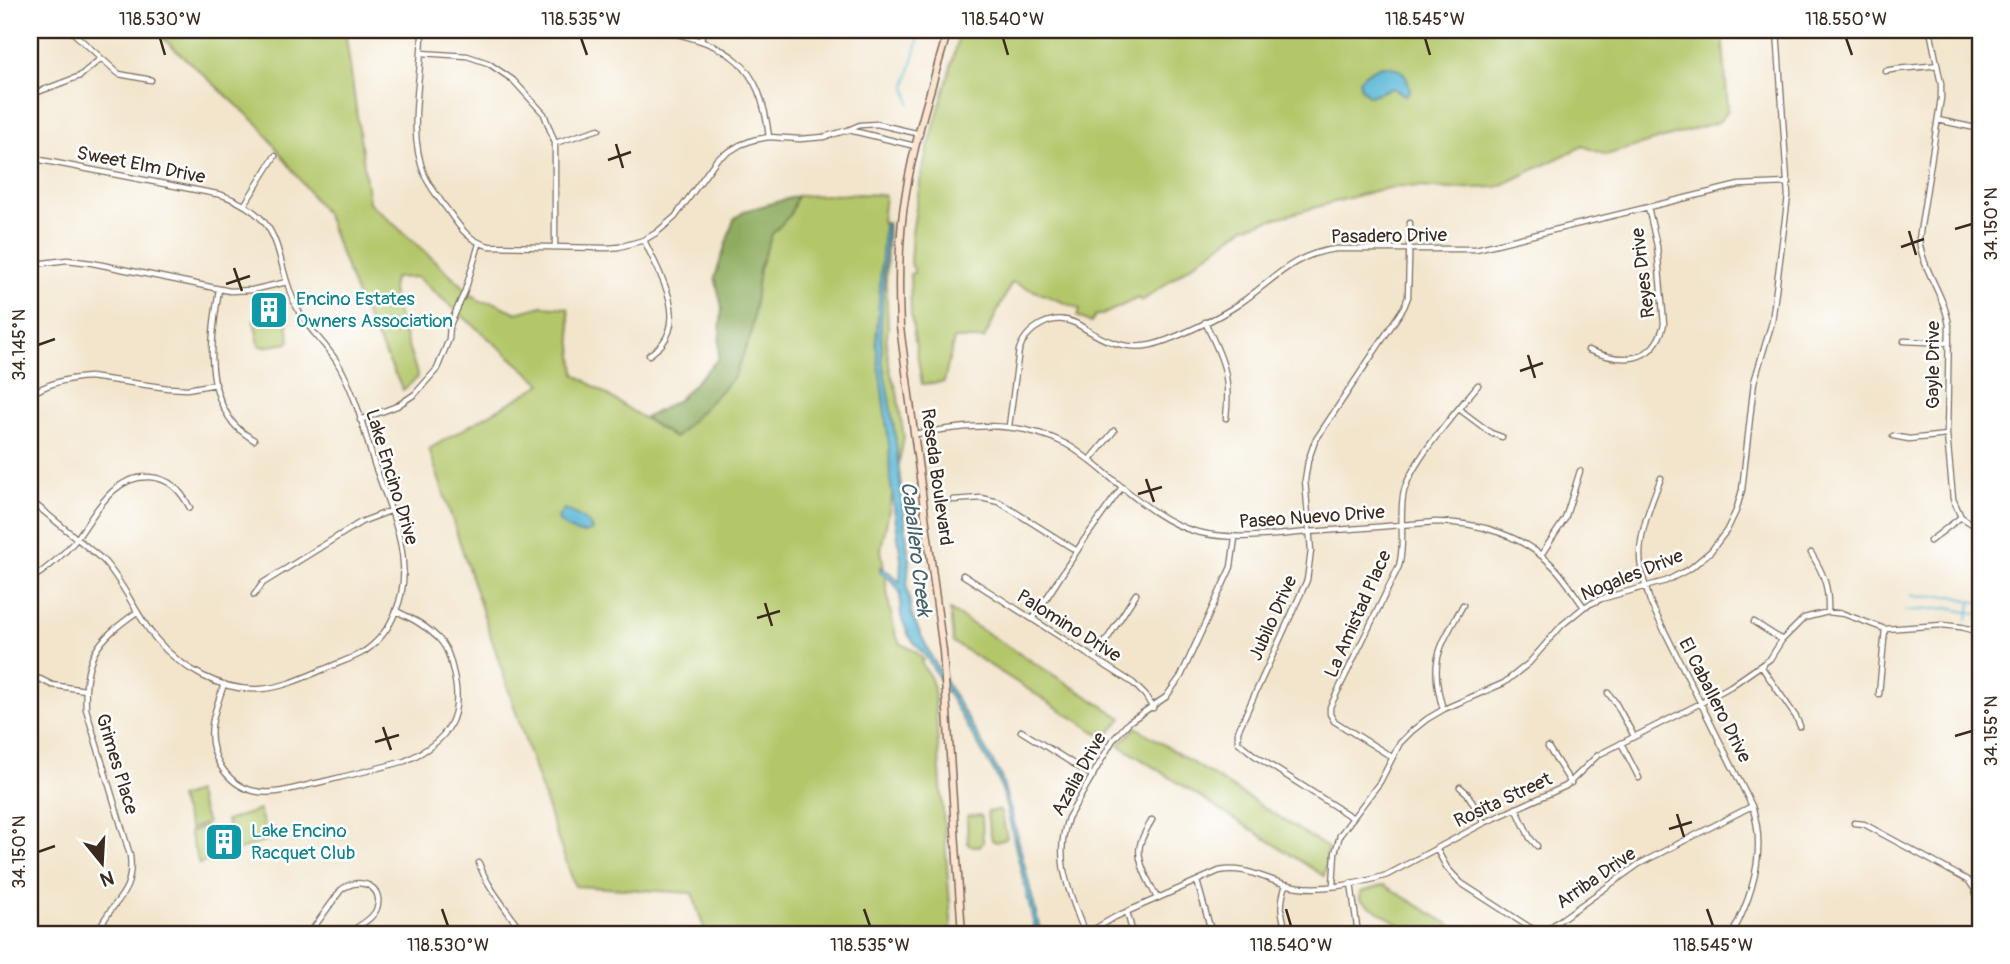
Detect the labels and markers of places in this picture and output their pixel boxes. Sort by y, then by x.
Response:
place label: Encino Estates Owners Association [296,287,453,333]
building icon: Encino Estates Owners Association [248,289,290,331]
place label: Lake Encino Racquet Club [251,819,355,865]
building icon: Lake Encino Racquet Club [203,821,245,863]

